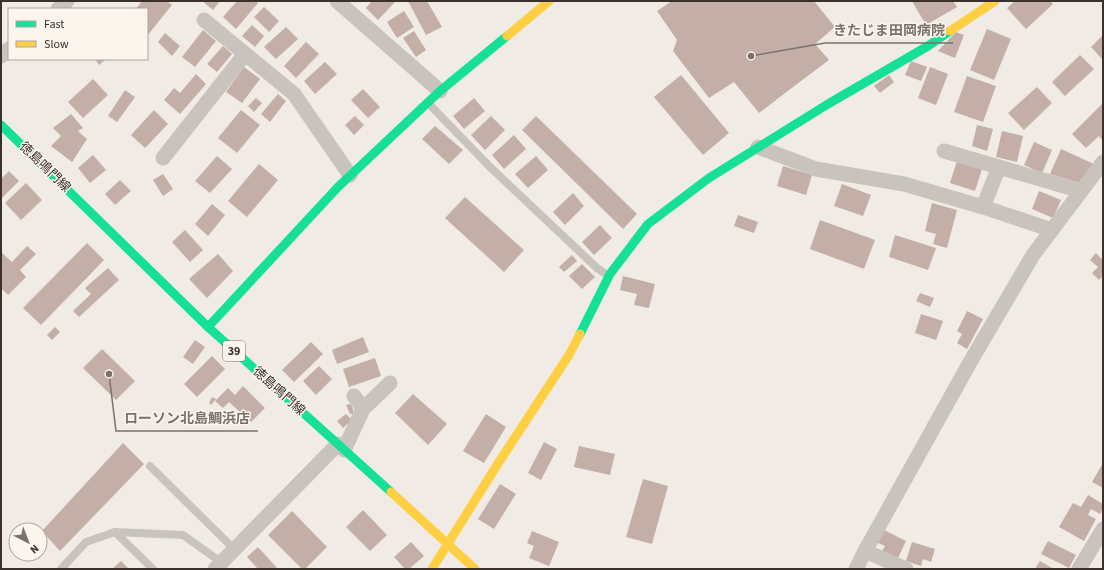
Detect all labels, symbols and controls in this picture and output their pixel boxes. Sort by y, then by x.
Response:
legend [8,8,148,60]
text: Fast [44,16,64,33]
callout: きたじま田岡病院 [825,17,953,43]
text: きたじま田岡病院 [833,21,945,41]
text: Slow [44,36,69,53]
street label: 徳島鳴門線 [15,138,75,196]
road number: 39 [223,341,245,361]
street label: 徳島鳴門線 [249,363,309,419]
callout: ローソン北島鯛浜店 [116,405,258,431]
text: ローソン北島鯛浜店 [124,409,250,429]
north arrow [8,522,48,562]
text: N [27,541,42,557]

